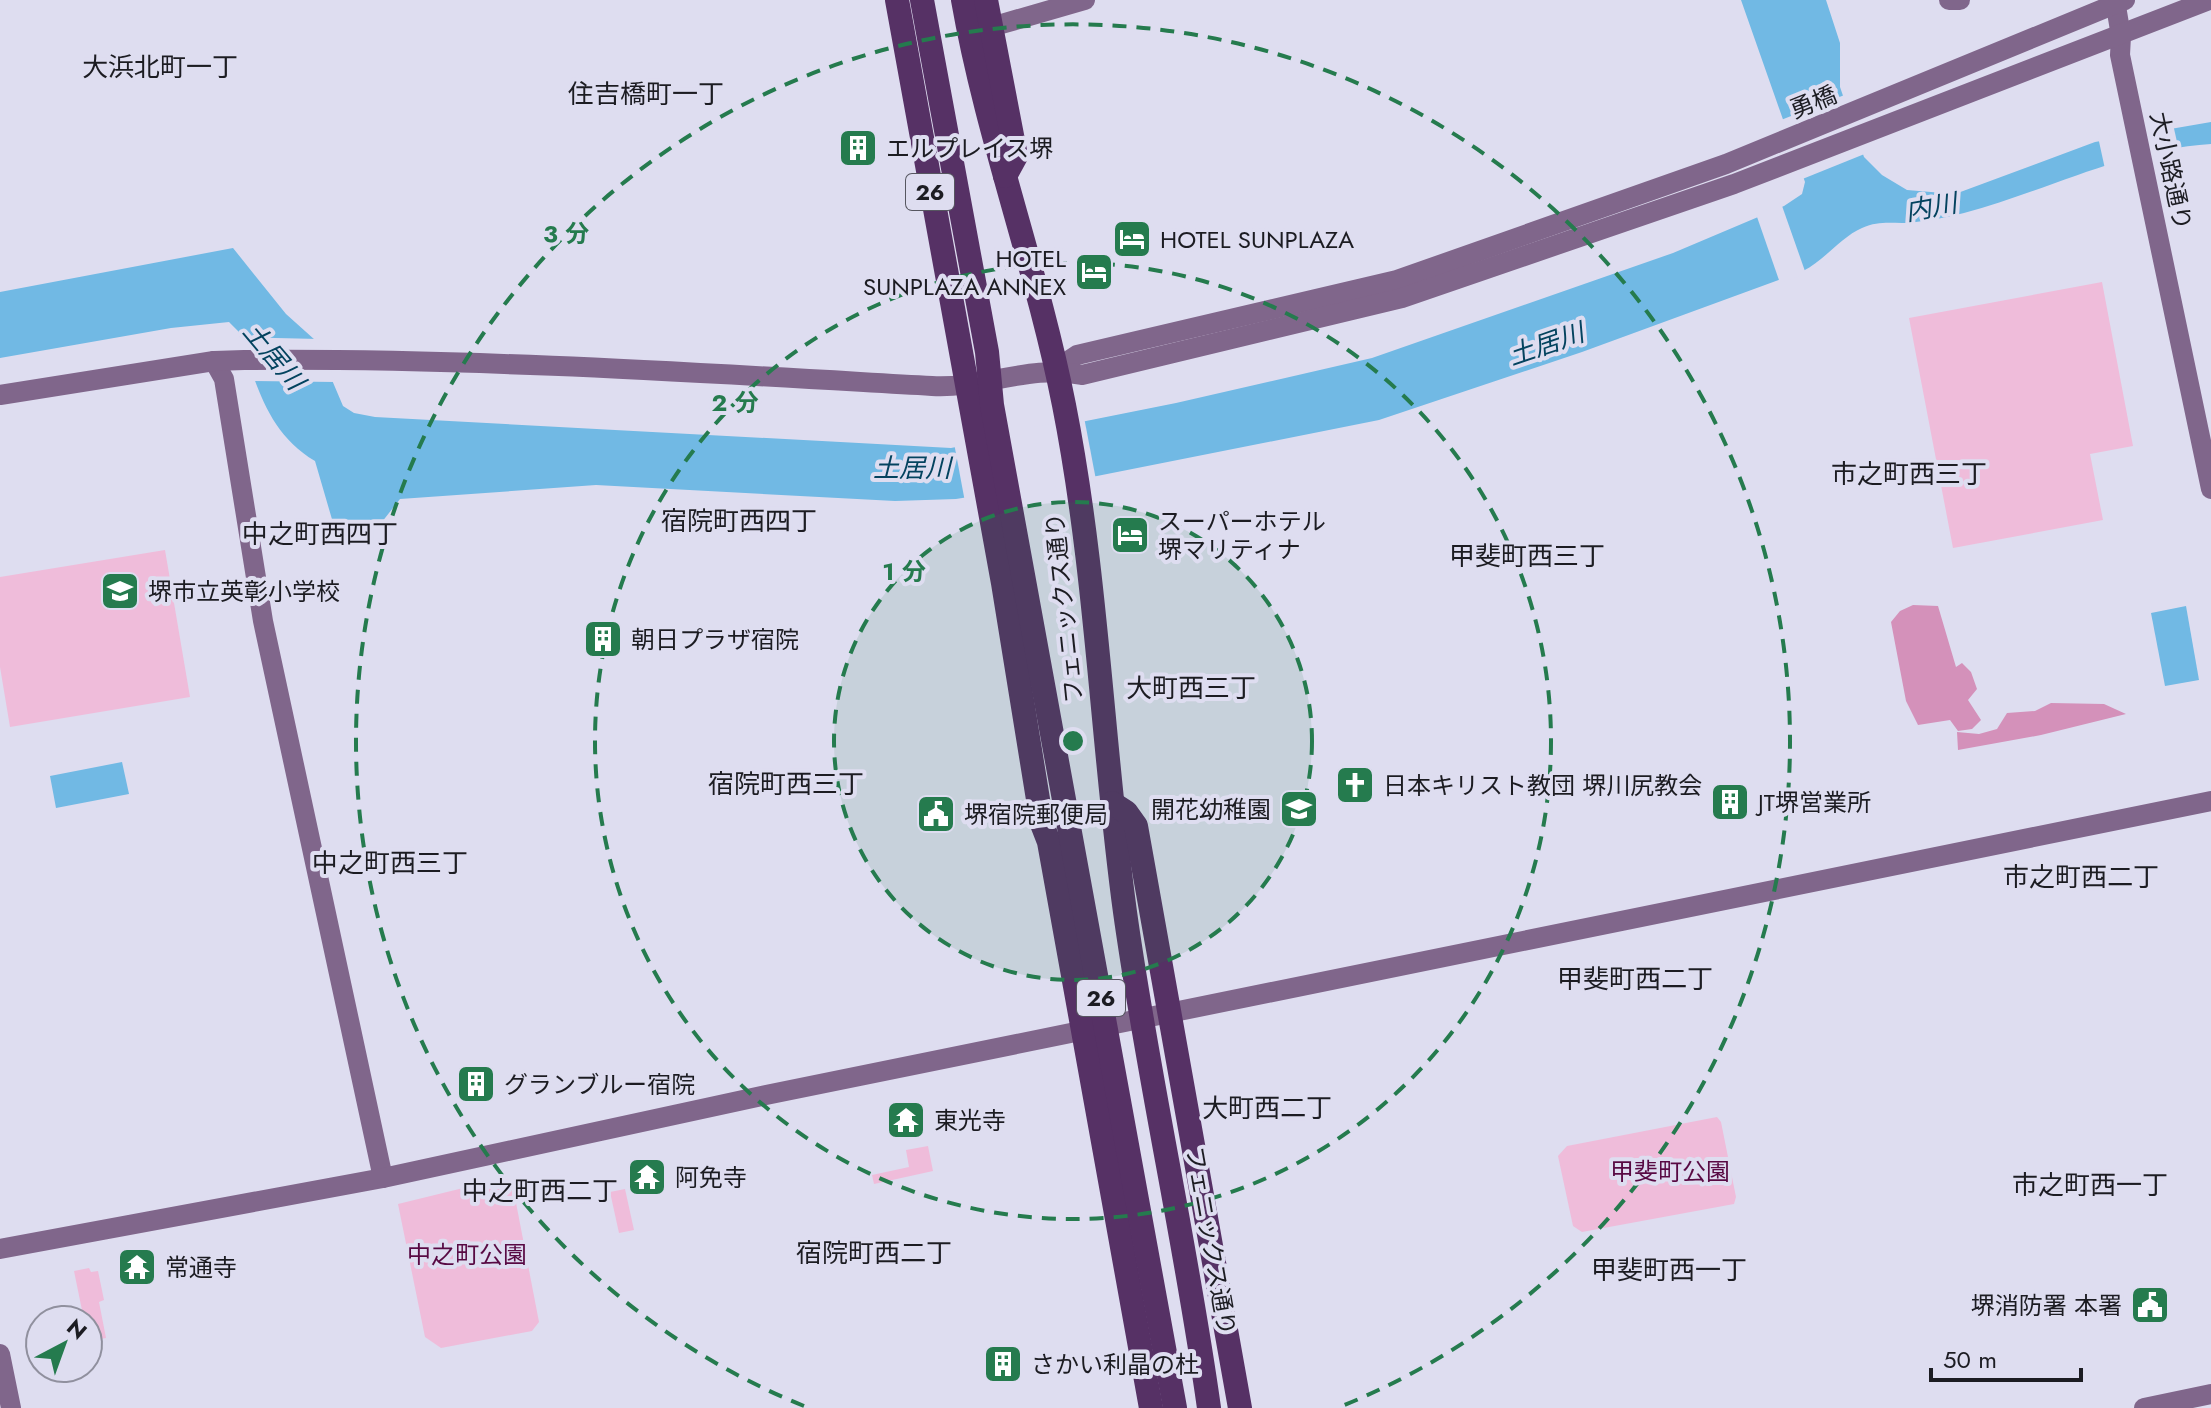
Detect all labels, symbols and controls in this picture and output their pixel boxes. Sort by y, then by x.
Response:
district label: 大浜北町一丁 [82,48,238,86]
district label: 住吉橋町一丁 [568,75,724,113]
street label: 勇橋 [1784,77,1842,127]
street label: 大小路通り [2141,109,2201,233]
building icon: エルプレイス堺 [837,127,879,169]
place label: エルプレイス堺 [886,131,1053,166]
road number: 26 [906,174,954,210]
water label: 内川 [1902,183,1963,230]
text: 3 分 [543,216,589,251]
hotel icon: HOTEL SUNPLAZA [1111,218,1153,260]
place label: HOTEL SUNPLAZA [1160,222,1354,257]
place label: HOTEL SUNPLAZA ANNEX [863,241,1067,304]
hotel icon: HOTEL SUNPLAZA ANNEX [1073,251,1115,293]
water label: 土居川 [1503,312,1592,375]
water label: 土居川 [234,314,316,400]
text: 2 分 [712,385,758,420]
water label: 土居川 [873,449,954,487]
district label: 市之町西三丁 [1831,455,1987,493]
district label: 宿院町西四丁 [661,502,817,540]
place label: スーパーホテル 堺マリティナ [1158,504,1326,567]
street label: フェニックス通り [1037,511,1091,705]
hotel icon: スーパーホテル 堺マリティナ [1109,514,1151,556]
district label: 中之町西四丁 [242,515,398,553]
district label: 甲斐町西三丁 [1449,537,1605,575]
text: 1 分 [882,554,926,589]
school or university icon: 堺市立英彰小学校 [99,570,141,612]
place label: 堺市立英彰小学校 [148,574,340,609]
building icon: 朝日プラザ宿院 [582,618,624,660]
place label: 朝日プラザ宿院 [631,622,799,657]
district label: 大町西三丁 [1126,669,1256,707]
centre of rings [1059,727,1087,755]
church icon: 日本キリスト教団 堺川尻教会 [1334,764,1376,806]
district label: 宿院町西三丁 [708,765,864,803]
place label: 日本キリスト教団 堺川尻教会 [1383,768,1702,803]
building icon: JT堺営業所 [1709,781,1751,823]
place label: JT堺営業所 [1755,785,1871,820]
school or university icon: 開花幼稚園 [1278,788,1320,830]
place label: 開花幼稚園 [1151,792,1271,827]
public building icon: 堺宿院郵便局 [915,793,957,835]
place label: 堺宿院郵便局 [964,797,1108,832]
district label: 中之町西三丁 [312,844,468,882]
district label: 市之町西二丁 [2003,858,2159,896]
district label: 甲斐町西二丁 [1557,960,1713,998]
road number: 26 [1077,980,1125,1016]
building icon: グランブルー宿院 [455,1063,497,1105]
place label: グランブルー宿院 [504,1067,695,1102]
district label: 大町西二丁 [1202,1089,1332,1127]
temple icon: 東光寺 [885,1099,927,1141]
place label: 東光寺 [934,1103,1006,1138]
street label: フェニックス通り [1177,1144,1245,1338]
park label: 甲斐町公園 [1610,1154,1730,1189]
temple icon: 阿免寺 [626,1156,668,1198]
place label: 阿免寺 [675,1160,747,1195]
district label: 市之町西一丁 [2012,1166,2168,1204]
district label: 中之町西二丁 [462,1172,618,1210]
district label: 宿院町西二丁 [796,1234,952,1272]
park label: 中之町公園 [407,1237,527,1272]
temple icon: 常通寺 [116,1246,158,1288]
place label: 常通寺 [165,1250,237,1285]
district label: 甲斐町西一丁 [1591,1251,1747,1289]
public building icon: 堺消防署 本署 [2129,1284,2171,1326]
place label: 堺消防署 本署 [1971,1288,2122,1323]
north arrow [24,1304,104,1384]
text: N [60,1311,94,1347]
scale bar [1931,1332,2081,1382]
text: 50 m [1943,1342,1997,1377]
building icon: さかい利晶の杜 [982,1343,1024,1385]
place label: さかい利晶の杜 [1031,1347,1199,1382]

